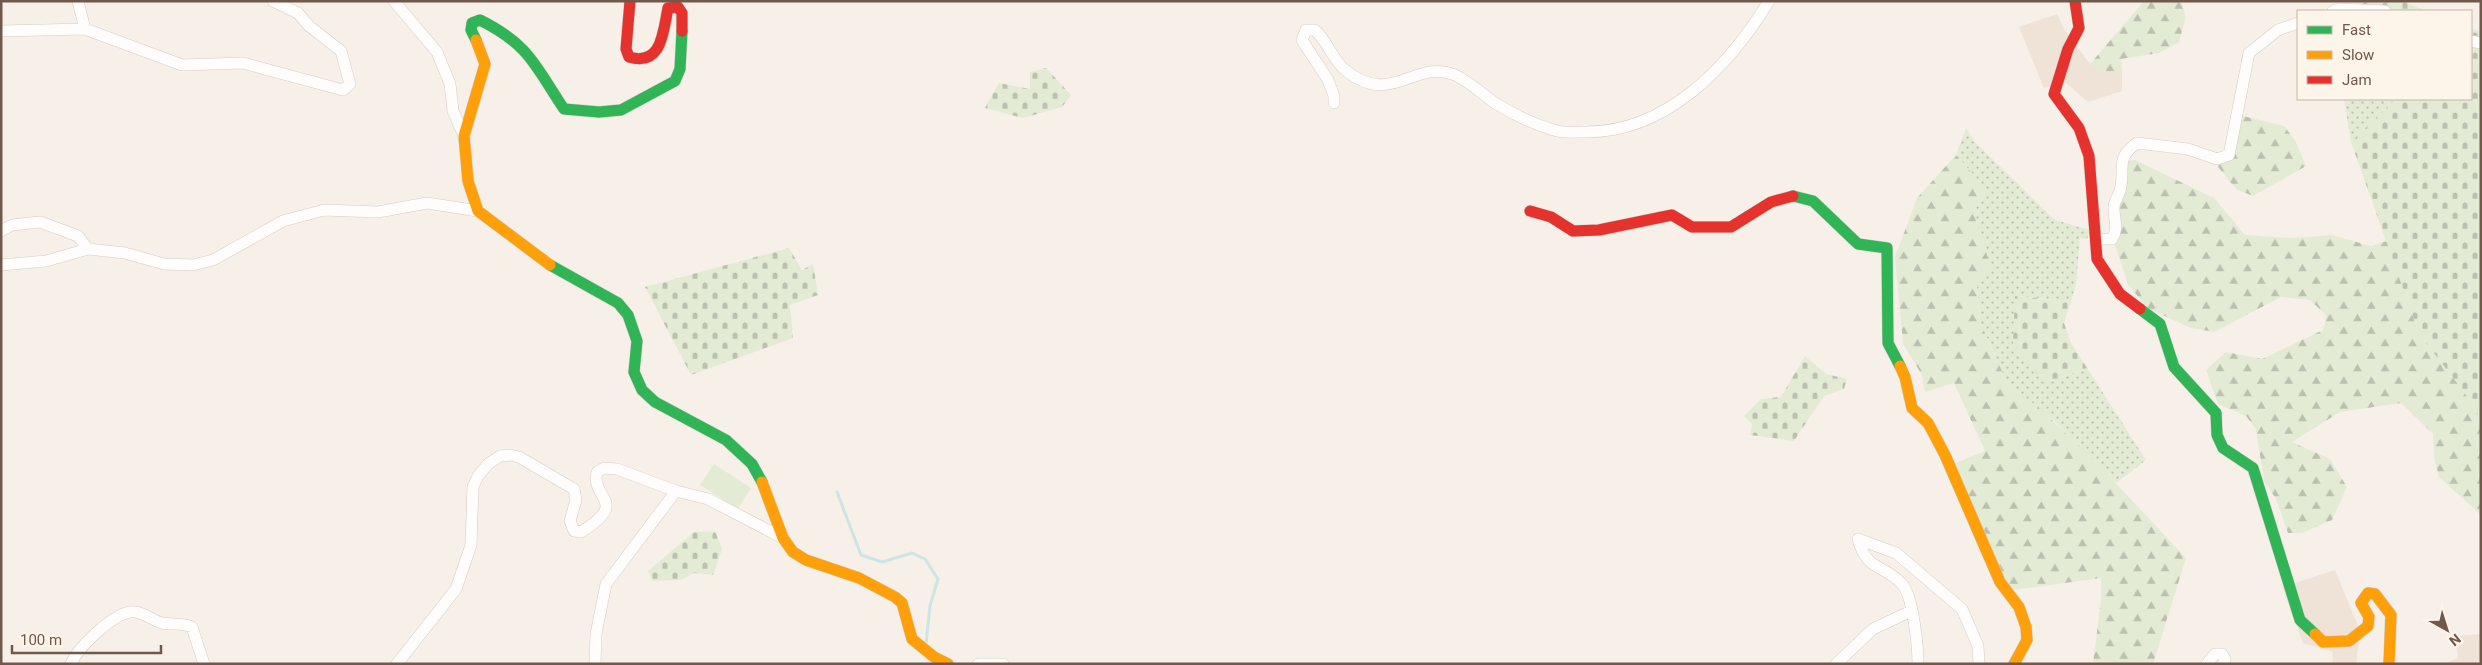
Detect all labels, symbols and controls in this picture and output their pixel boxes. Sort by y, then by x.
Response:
legend [2297,10,2472,100]
text: Fast [2342,21,2371,39]
text: Slow [2342,46,2374,64]
text: Jam [2342,71,2372,89]
north arrow [2422,605,2472,655]
scale bar [12,622,161,654]
text: 100 m [20,631,62,649]
text: N [2446,631,2464,649]

